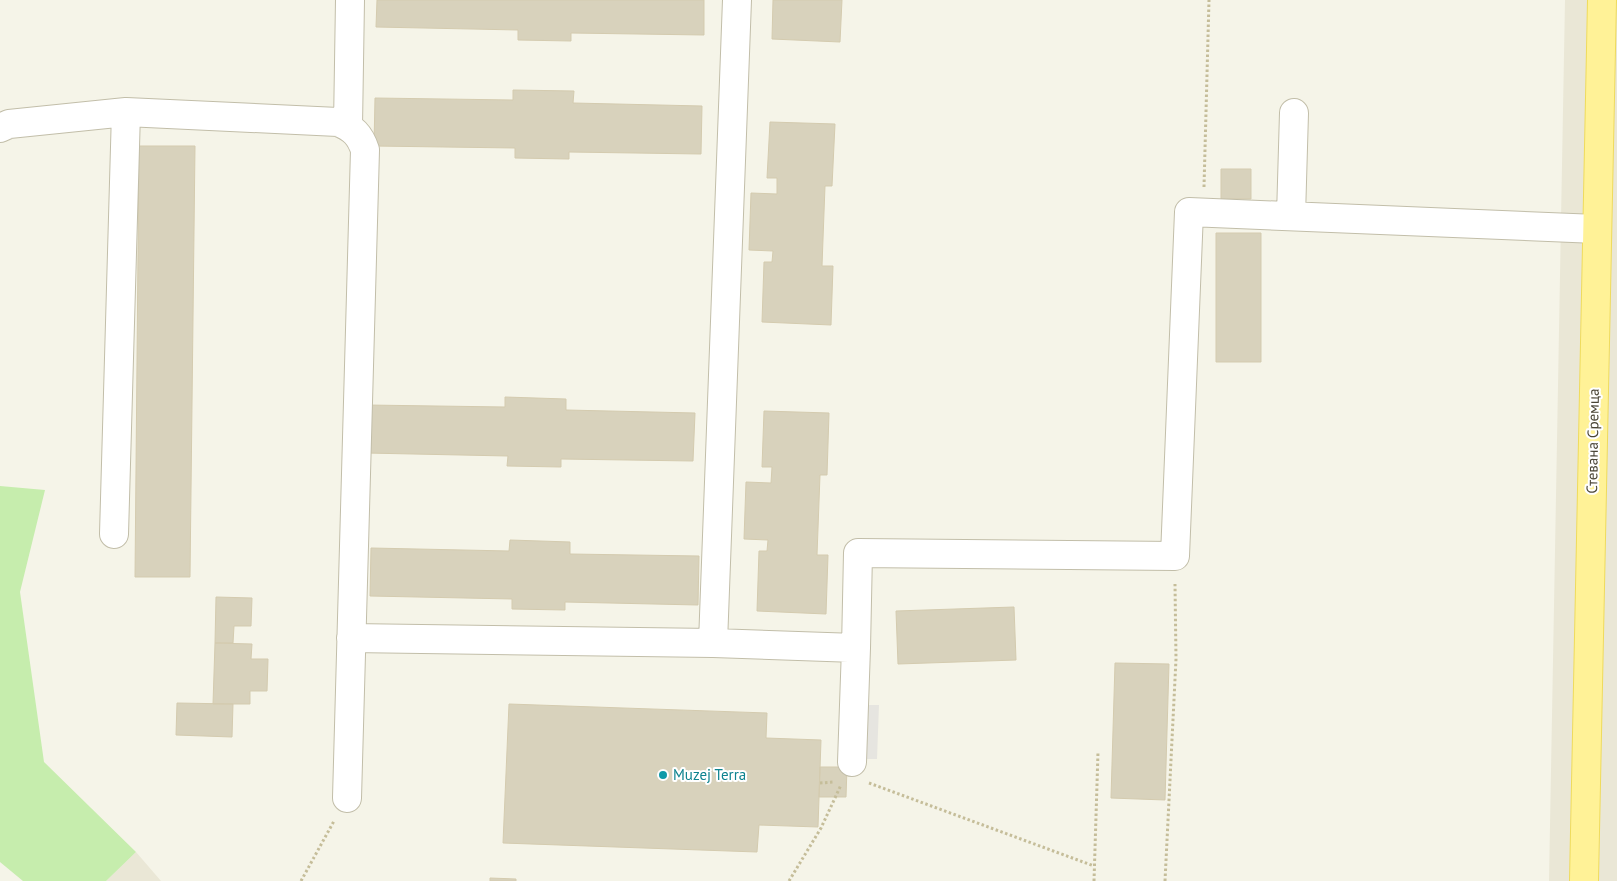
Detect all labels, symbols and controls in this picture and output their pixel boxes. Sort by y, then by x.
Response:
street label: Стевана Сремца [1582,388,1603,494]
place label: Muzej Terra [673,765,746,784]
marker: Muzej Terra [657,769,669,781]

